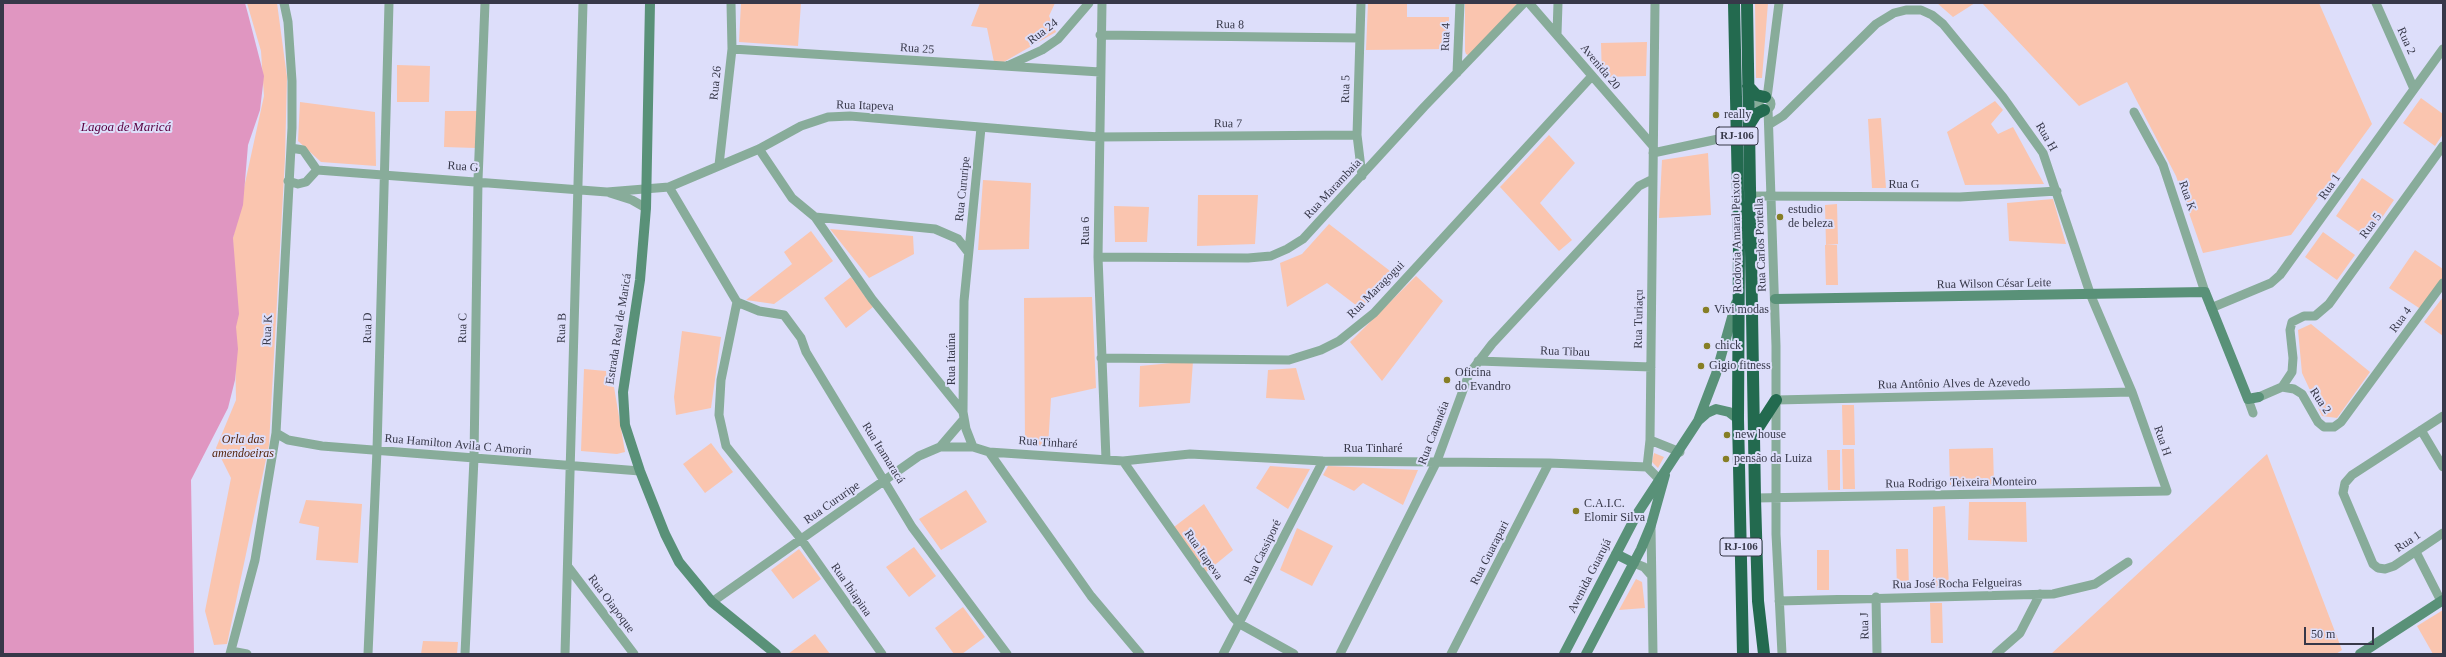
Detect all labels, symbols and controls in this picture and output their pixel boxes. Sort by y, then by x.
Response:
street label: Rua 24 [1025,16,1061,48]
street label: Rua 8 [1216,18,1244,32]
street label: Rua 4 [1438,23,1454,51]
street label: Rua 2 [2394,25,2418,57]
street label: Rua 25 [899,41,935,57]
street label: Avenida 20 [1577,41,1623,93]
street label: Rua 26 [707,65,725,101]
street label: Rua 5 [1339,75,1353,103]
street label: Rua Itapeva [836,98,894,114]
place label: really [1724,108,1751,122]
marker: really [1711,110,1721,120]
street label: Rua 7 [1214,117,1242,131]
water label: Lagoa de Maricá [81,120,171,136]
street label: Rua H [2032,120,2060,154]
road number: RJ-106 [1716,127,1758,145]
street label: Rua Cururipe [952,156,974,222]
street label: Rua Marambaia [1301,156,1365,222]
street label: Rua G [447,159,479,175]
street label: Rua 1 [2316,171,2344,203]
street label: Rodovia Amaral Peixoto [1729,173,1745,293]
street label: Rua G [1889,178,1919,192]
street label: Rua K [2175,179,2199,213]
street label: Rua Carlos Portella [1752,198,1770,292]
place label: estudio de beleza [1788,203,1833,231]
street label: Rua 5 [2357,210,2385,242]
marker: estudio de beleza [1775,212,1785,222]
street label: Rua 6 [1079,217,1093,245]
street label: Rua Maragogui [1344,258,1408,322]
street label: Estrada Real de Maricá [603,272,635,386]
street label: Rua Wilson César Leite [1937,276,2051,292]
street label: Rua Turiaçu [1631,289,1647,349]
place label: Vivi modas [1714,303,1769,317]
street label: Rua 4 [2387,304,2415,336]
marker: Vivi modas [1701,305,1711,315]
street label: Rua D [361,312,375,344]
street label: Rua C [456,313,470,343]
street label: Rua B [554,313,570,343]
street label: Rua K [260,314,276,346]
street label: Rua Itaúna [945,333,959,385]
place label: chick [1715,339,1741,353]
marker: chick [1702,341,1712,351]
street label: Rua Tibau [1540,344,1590,360]
place label: Gigio fitness [1709,359,1771,373]
marker: Gigio fitness [1696,361,1706,371]
place label: Oficina do Evandro [1455,366,1511,394]
marker: Oficina do Evandro [1442,375,1452,385]
street label: Rua Antônio Alves de Azevedo [1878,375,2030,393]
street label: Rua 2 [2306,385,2334,417]
street label: Rua Cananéia [1415,399,1453,467]
street label: Rua Itamaracá [858,420,908,486]
street label: Rua H [2150,424,2174,458]
place label: new house [1735,428,1786,442]
marker: new house [1722,430,1732,440]
street label: Rua Hamilton Avila C Amorin [384,431,532,459]
park label: Orla das amendoeiras [212,433,274,461]
street label: Rua Tinharé [1018,434,1078,452]
street label: Rua Tinharé [1343,442,1403,456]
place label: pensão da Luiza [1734,452,1812,466]
marker: pensão da Luiza [1721,454,1731,464]
street label: Rua Rodrigo Teixeira Monteiro [1885,474,2037,492]
street label: Rua Cururipe [801,478,863,528]
place label: C.A.I.C. Elomir Silva [1584,497,1645,525]
marker: C.A.I.C. Elomir Silva [1571,506,1581,516]
street label: Rua Cassiporé [1241,518,1285,586]
street label: Rua Guarapari [1468,518,1512,588]
street label: Rua Itapeva [1181,527,1225,583]
street label: Rua 1 [2392,528,2424,556]
street label: Avenida Guarujá [1565,536,1615,616]
road number: RJ-106 [1720,538,1762,556]
street label: Rua Ibiapina [827,561,875,619]
street label: Rua Oiapoque [584,572,638,636]
street label: Rua José Rocha Felgueiras [1892,576,2022,592]
street label: Rua J [1858,612,1872,640]
scale bar [2306,619,2376,645]
text: 50 m [2311,627,2335,641]

